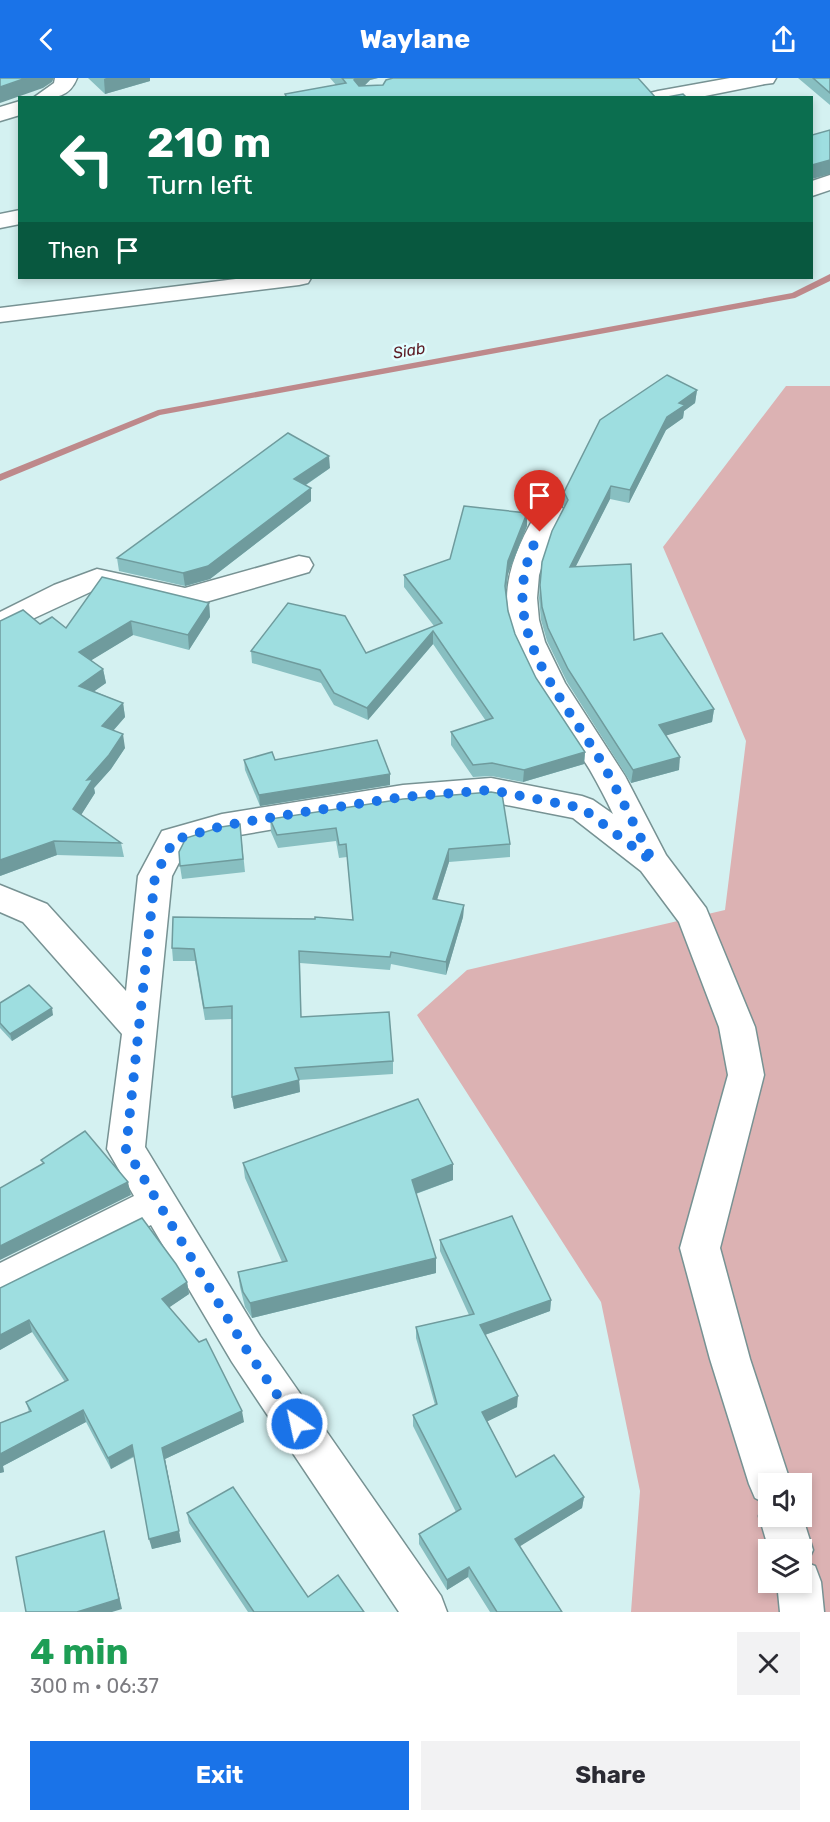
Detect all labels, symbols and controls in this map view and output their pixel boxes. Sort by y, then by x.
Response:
icon: back [30,23,63,56]
text: Waylane [360,23,470,55]
icon: share [767,23,800,56]
text: 210 m [147,118,271,168]
icon: left [48,120,126,198]
text: Turn left [147,169,252,201]
icon: arrive [111,234,144,267]
text: Then [48,237,99,264]
water label: Siab [391,338,427,363]
pin [514,470,565,532]
icon: arrive [523,479,556,512]
position arrow [265,1392,329,1456]
map controls [758,1473,812,1593]
button: sound [758,1473,812,1527]
button: layers [758,1539,812,1593]
text: 4 min [30,1630,129,1673]
button: close [737,1632,800,1695]
text: 300 m · 06:37 [30,1674,159,1698]
button: Exit [30,1741,409,1810]
button: Share [421,1741,800,1810]

